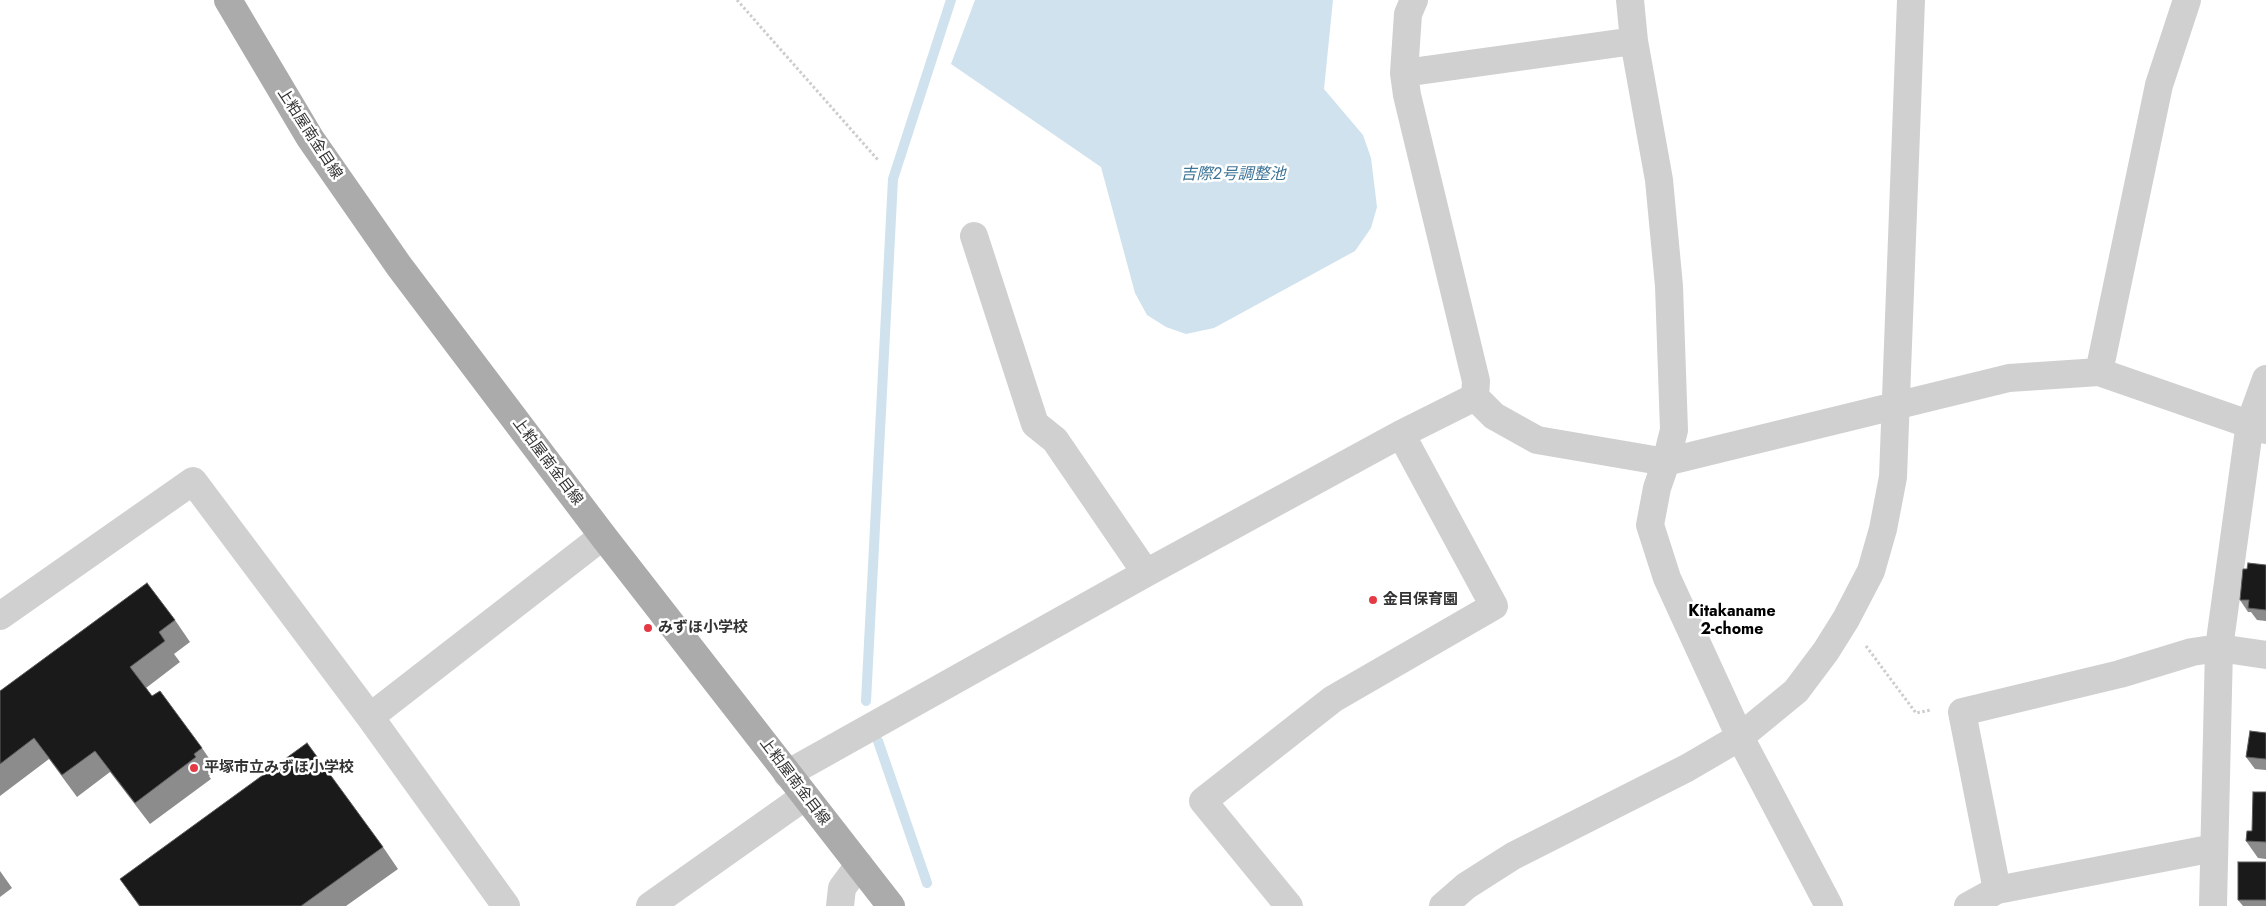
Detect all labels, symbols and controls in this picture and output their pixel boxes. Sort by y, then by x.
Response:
street label: 上粕屋南金目線 [273,85,345,183]
water label: 吉際2号調整池 [1181,165,1285,185]
street label: 上粕屋南金目線 [508,415,586,509]
place label: 金目保育園 [1383,591,1458,609]
marker: 金目保育園 [1367,594,1379,606]
district label: Kitakaname 2-chome [1688,602,1776,640]
place label: みずほ小学校 [658,619,748,637]
marker: みずほ小学校 [642,622,654,634]
street label: 上粕屋南金目線 [755,735,833,829]
place label: 平塚市立みずほ小学校 [204,759,354,777]
marker: 平塚市立みずほ小学校 [188,762,200,774]

